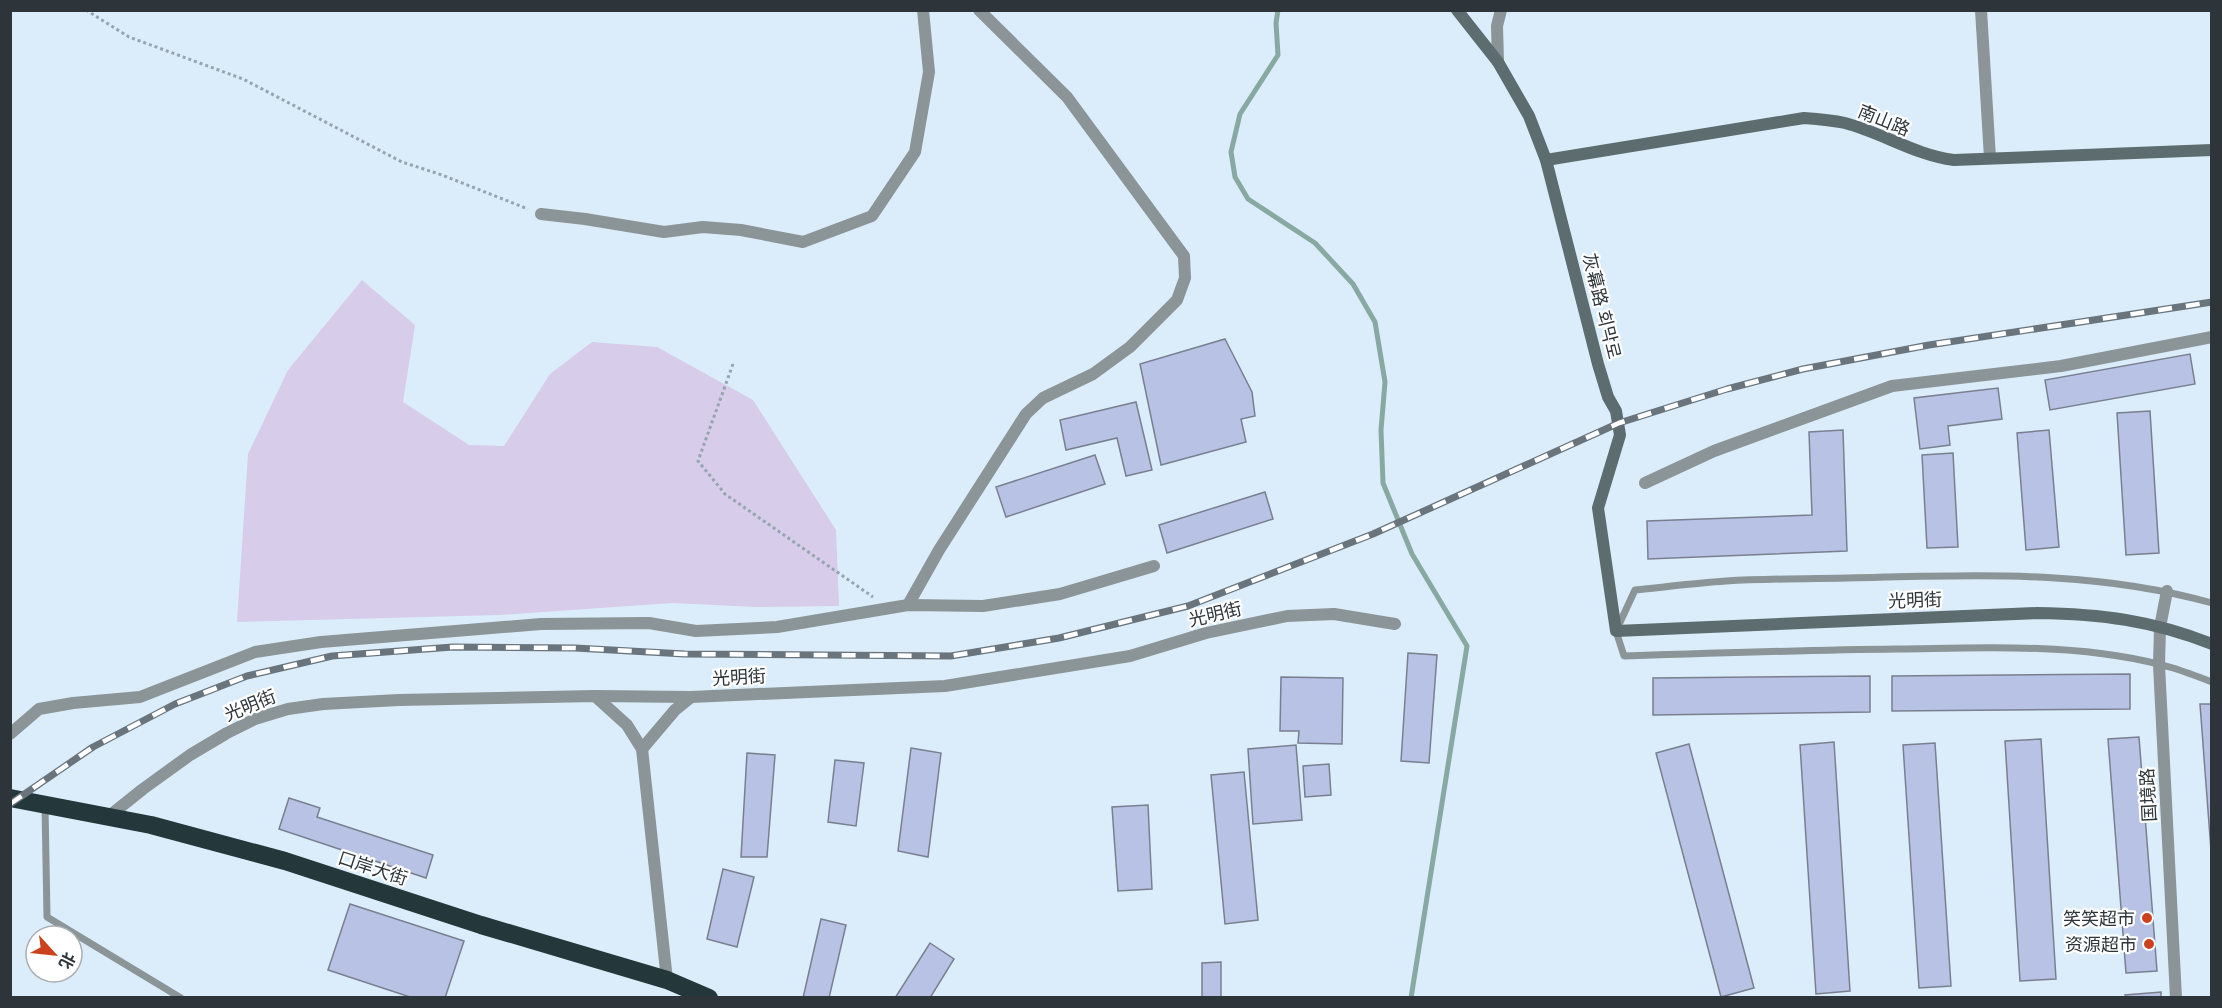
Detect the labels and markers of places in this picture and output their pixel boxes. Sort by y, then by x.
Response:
place label: 笑笑超市 [2063,908,2135,929]
marker: 笑笑超市 [2140,911,2154,925]
place label: 资源超市 [2065,934,2137,955]
marker: 资源超市 [2142,937,2156,951]

